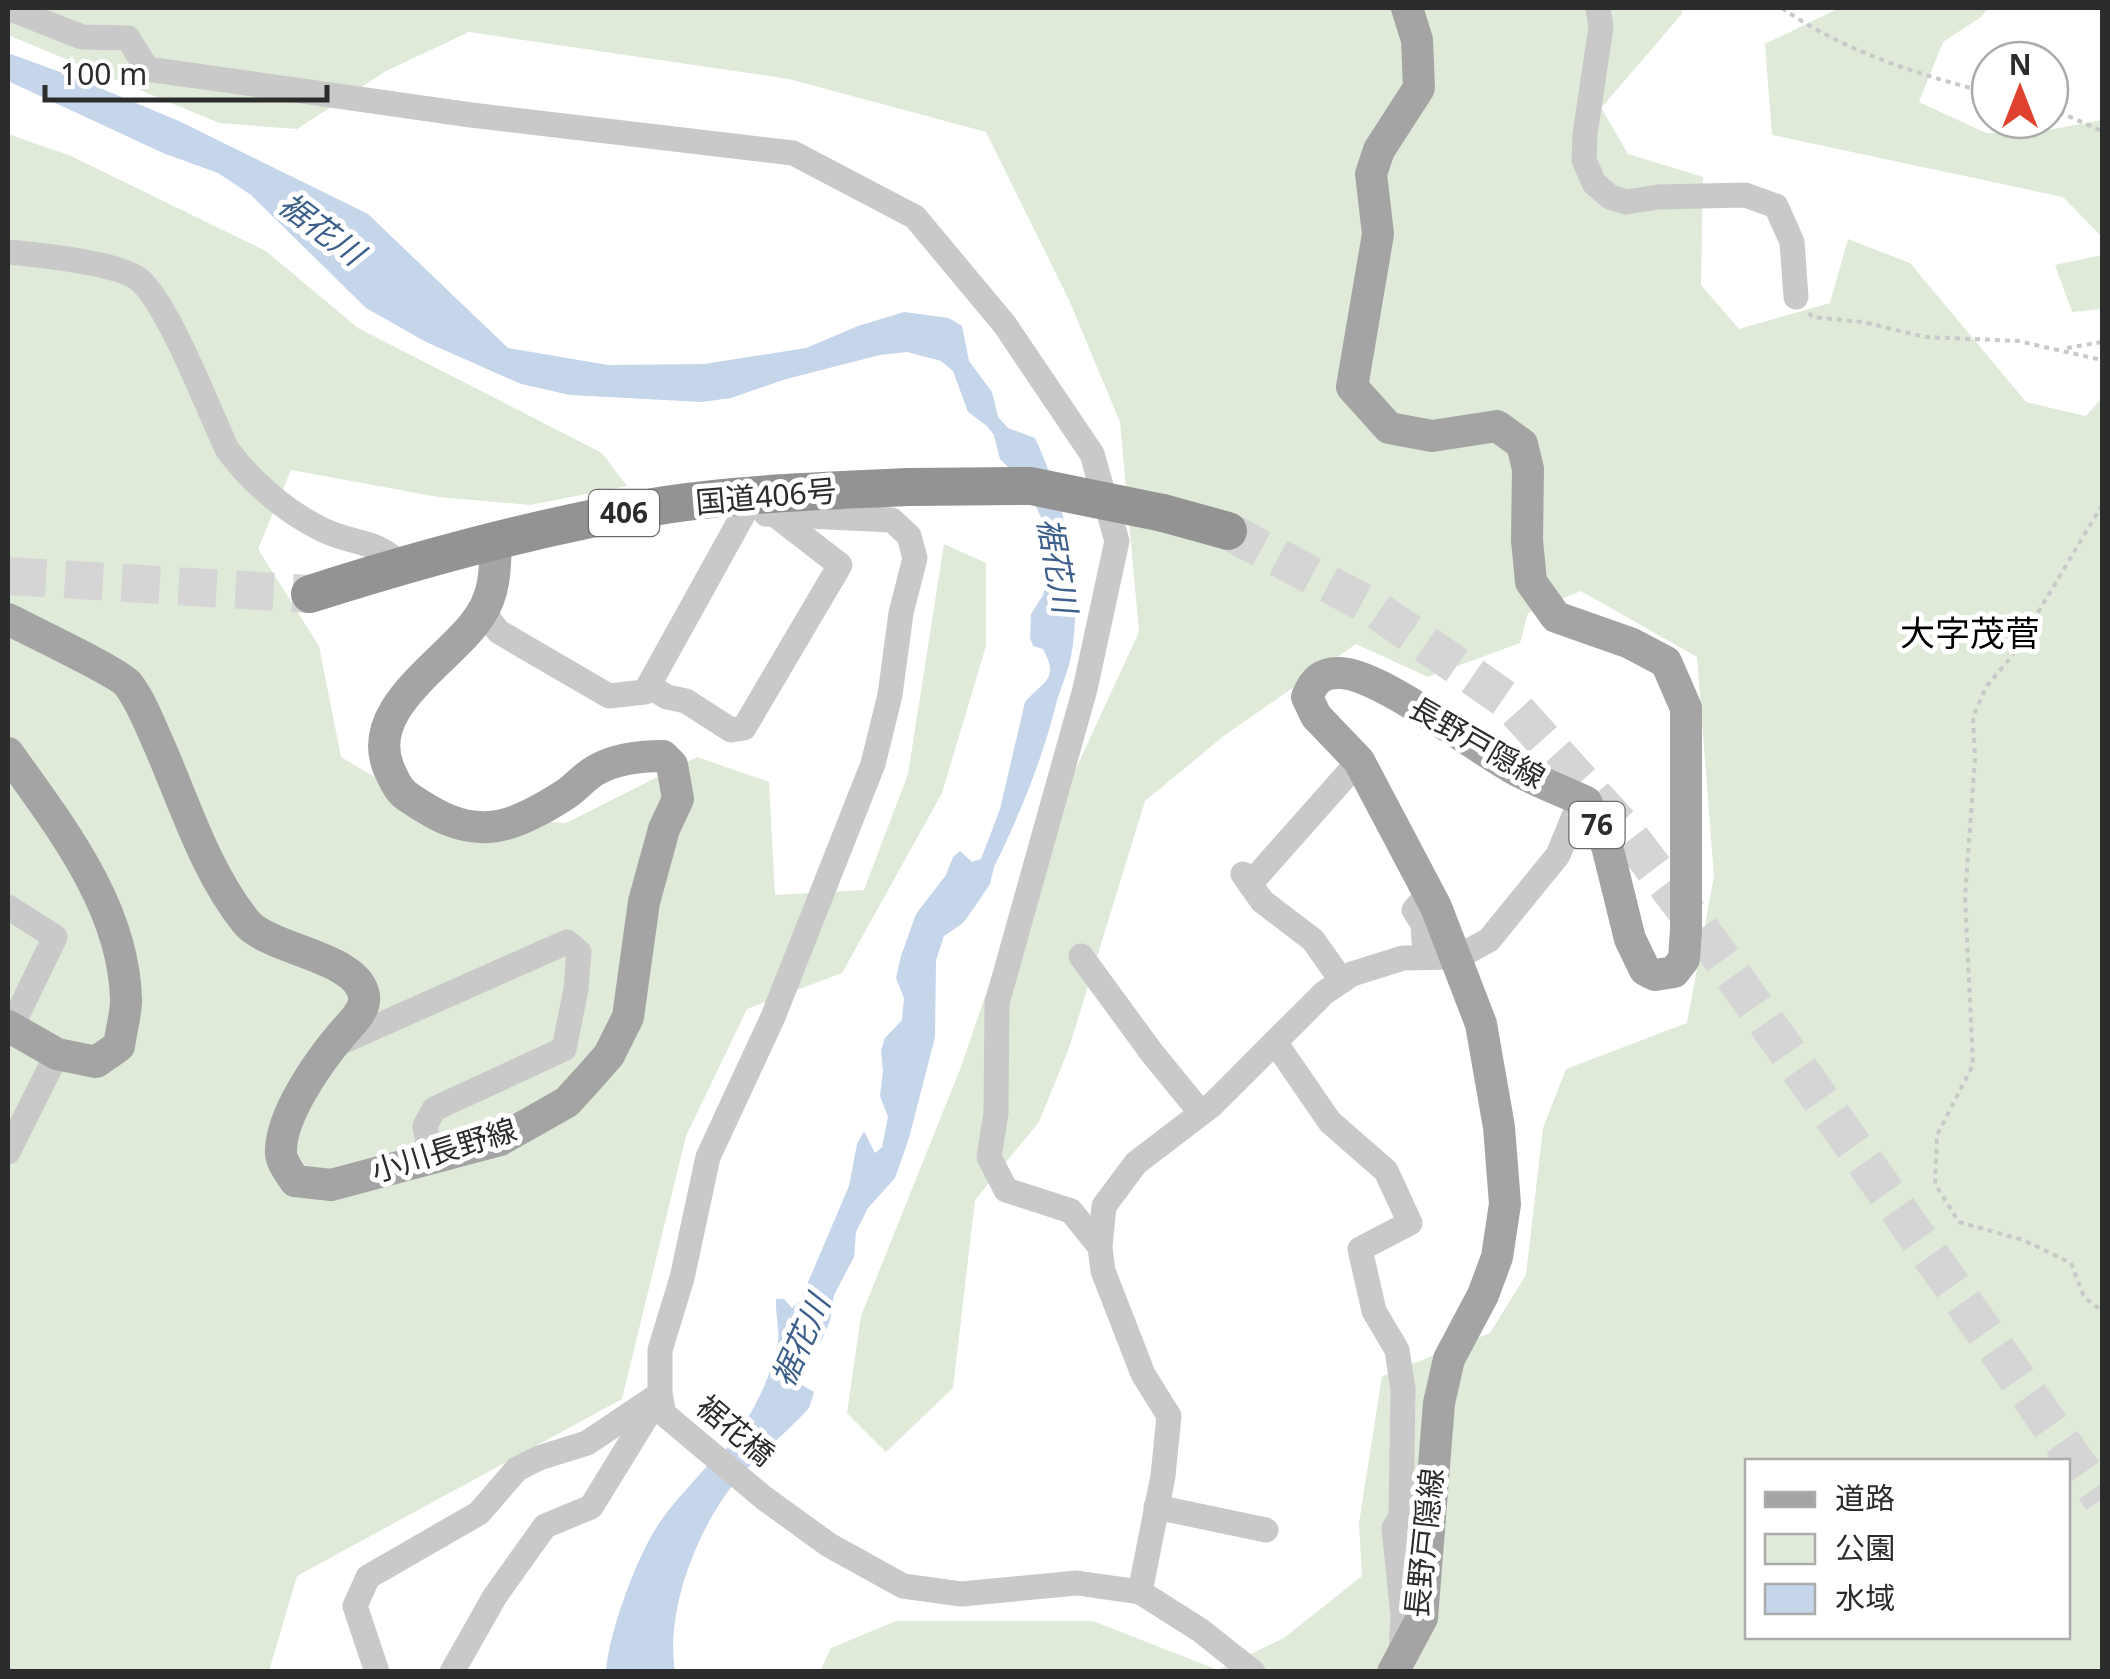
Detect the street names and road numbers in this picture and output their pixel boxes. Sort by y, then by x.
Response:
street label: 国道406号 [694,469,838,522]
road number: 406 [589,490,659,536]
street label: 長野戸隠線 [1403,686,1553,797]
road number: 76 [1570,802,1624,848]
street label: 小川長野線 [366,1108,521,1191]
street label: 裾花橋 [688,1385,784,1474]
street label: 長野戸隠線 [1395,1466,1452,1620]

